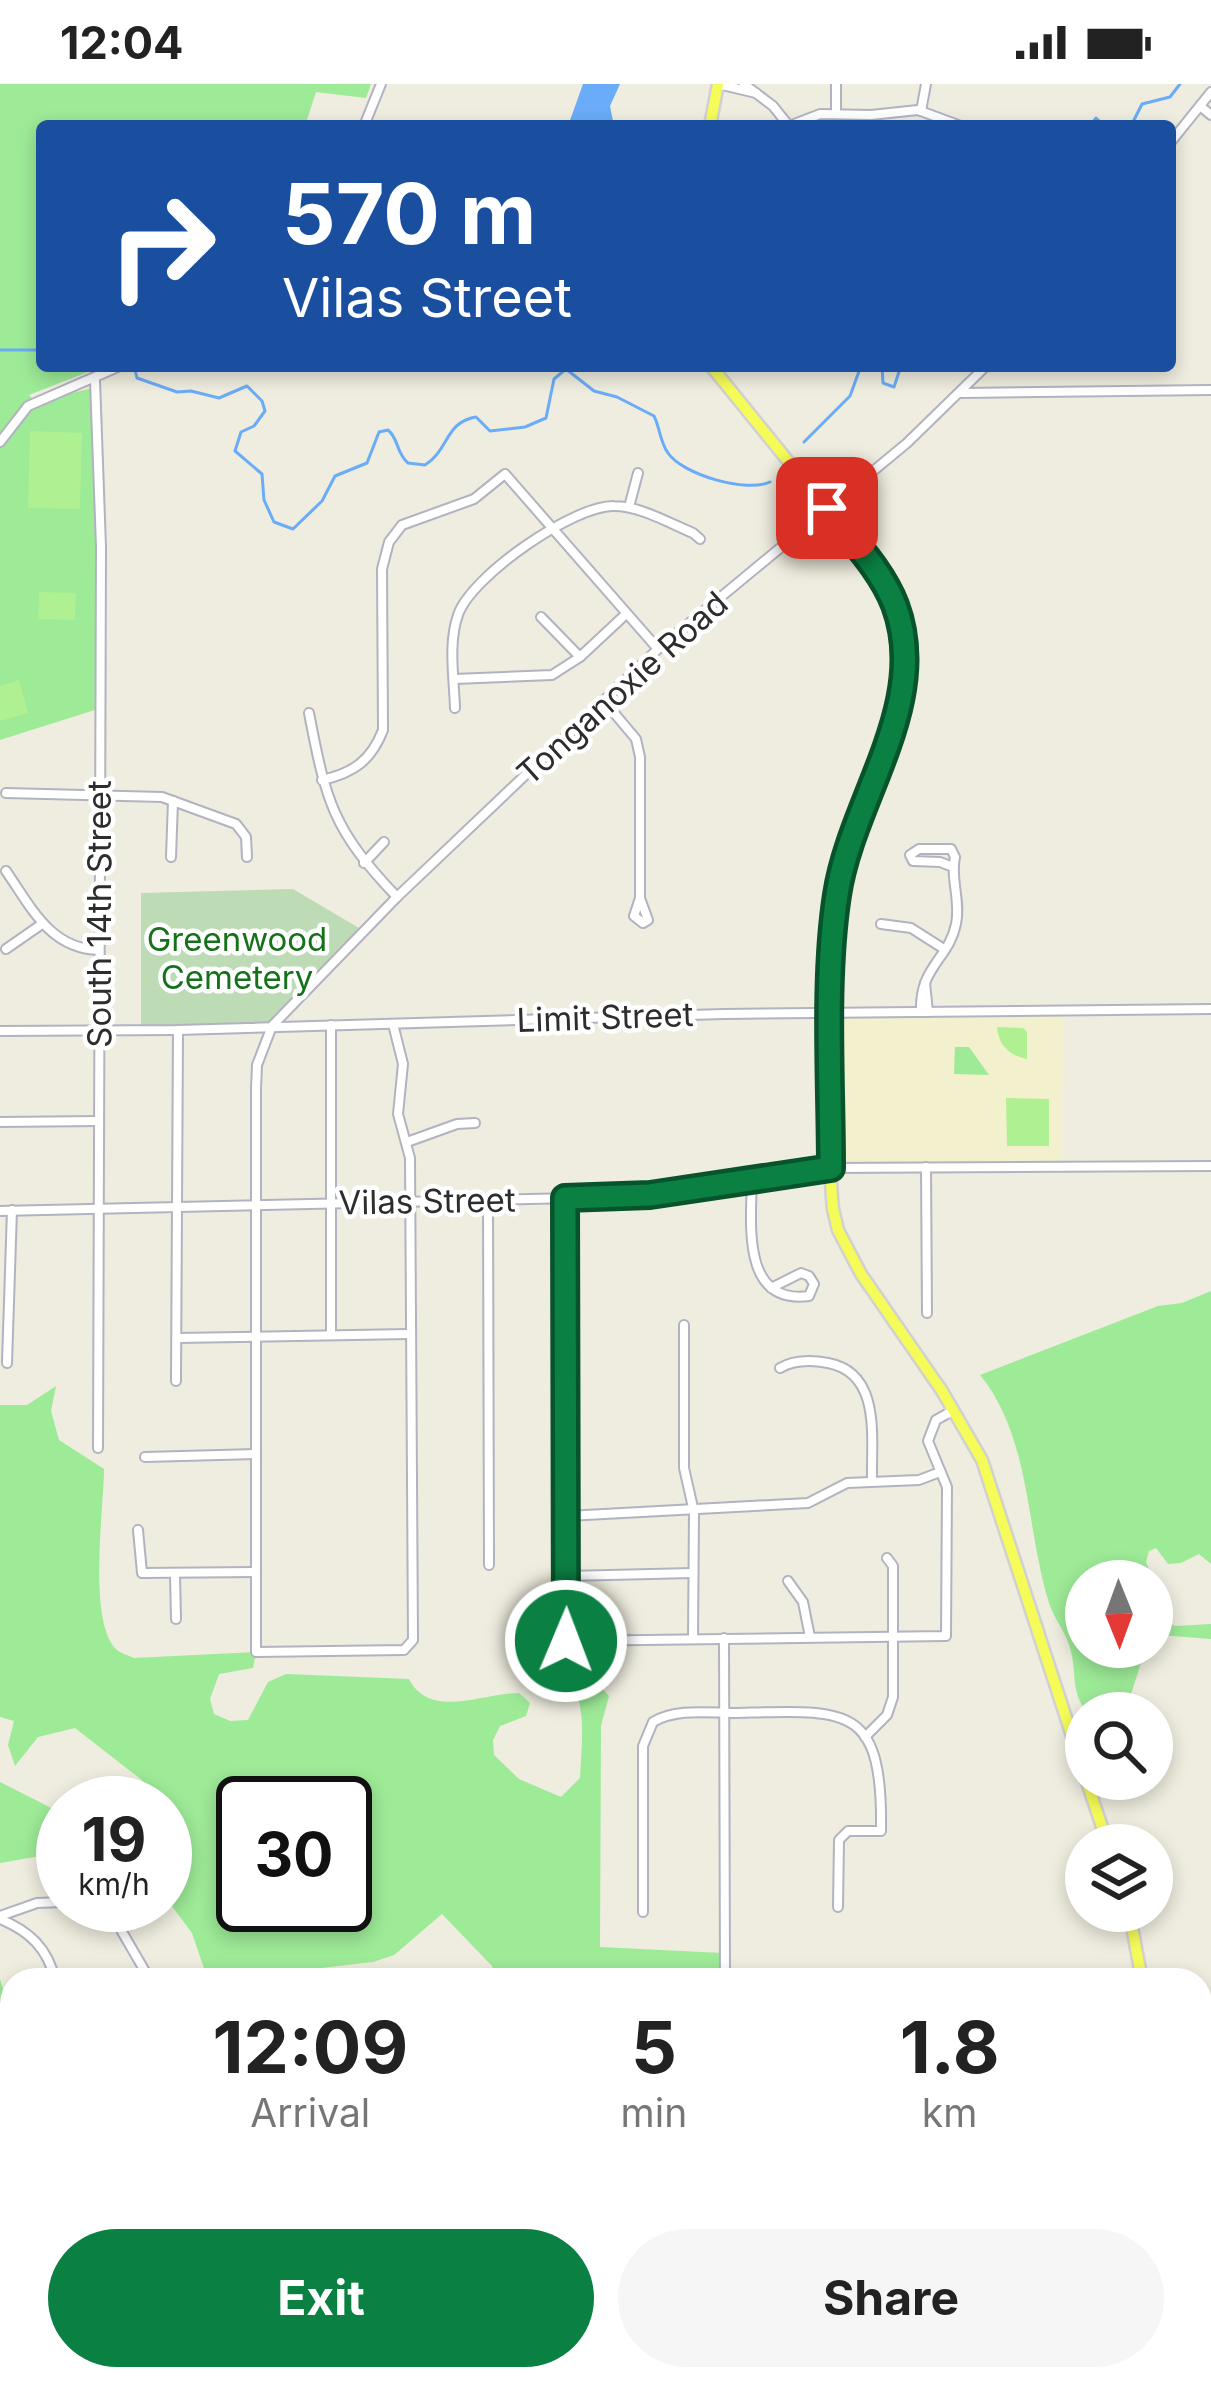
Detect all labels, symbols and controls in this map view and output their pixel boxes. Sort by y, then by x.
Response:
text: 12:04 [60,15,184,70]
text: 570 m [282,163,536,264]
icon: right [84,168,240,324]
text: Vilas Street [282,265,572,330]
pin [776,457,878,559]
icon: arrive [794,475,860,541]
street label: Tonganoxie Road [508,583,736,793]
street label: South 14th Street [79,780,119,1048]
park label: Greenwood Cemetery [147,919,327,997]
street label: Limit Street [516,994,694,1040]
street label: Vilas Street [338,1179,516,1223]
north arrow [1065,1560,1173,1668]
map controls [1065,1560,1173,1932]
position arrow [503,1578,629,1704]
button: search [1065,1692,1173,1800]
speed limit sign: 30 [216,1776,372,1932]
text: 19 [82,1803,146,1875]
button: layers [1065,1824,1173,1932]
text: km/h [78,1866,150,1902]
text: 12:09 [212,2003,408,2090]
text: 5 [631,2003,677,2090]
text: 1.8 [900,2003,1000,2090]
text: Arrival [250,2089,370,2136]
text: min [621,2089,687,2136]
text: km [922,2089,977,2136]
button: Exit [48,2229,594,2367]
button: Share [618,2229,1164,2367]

